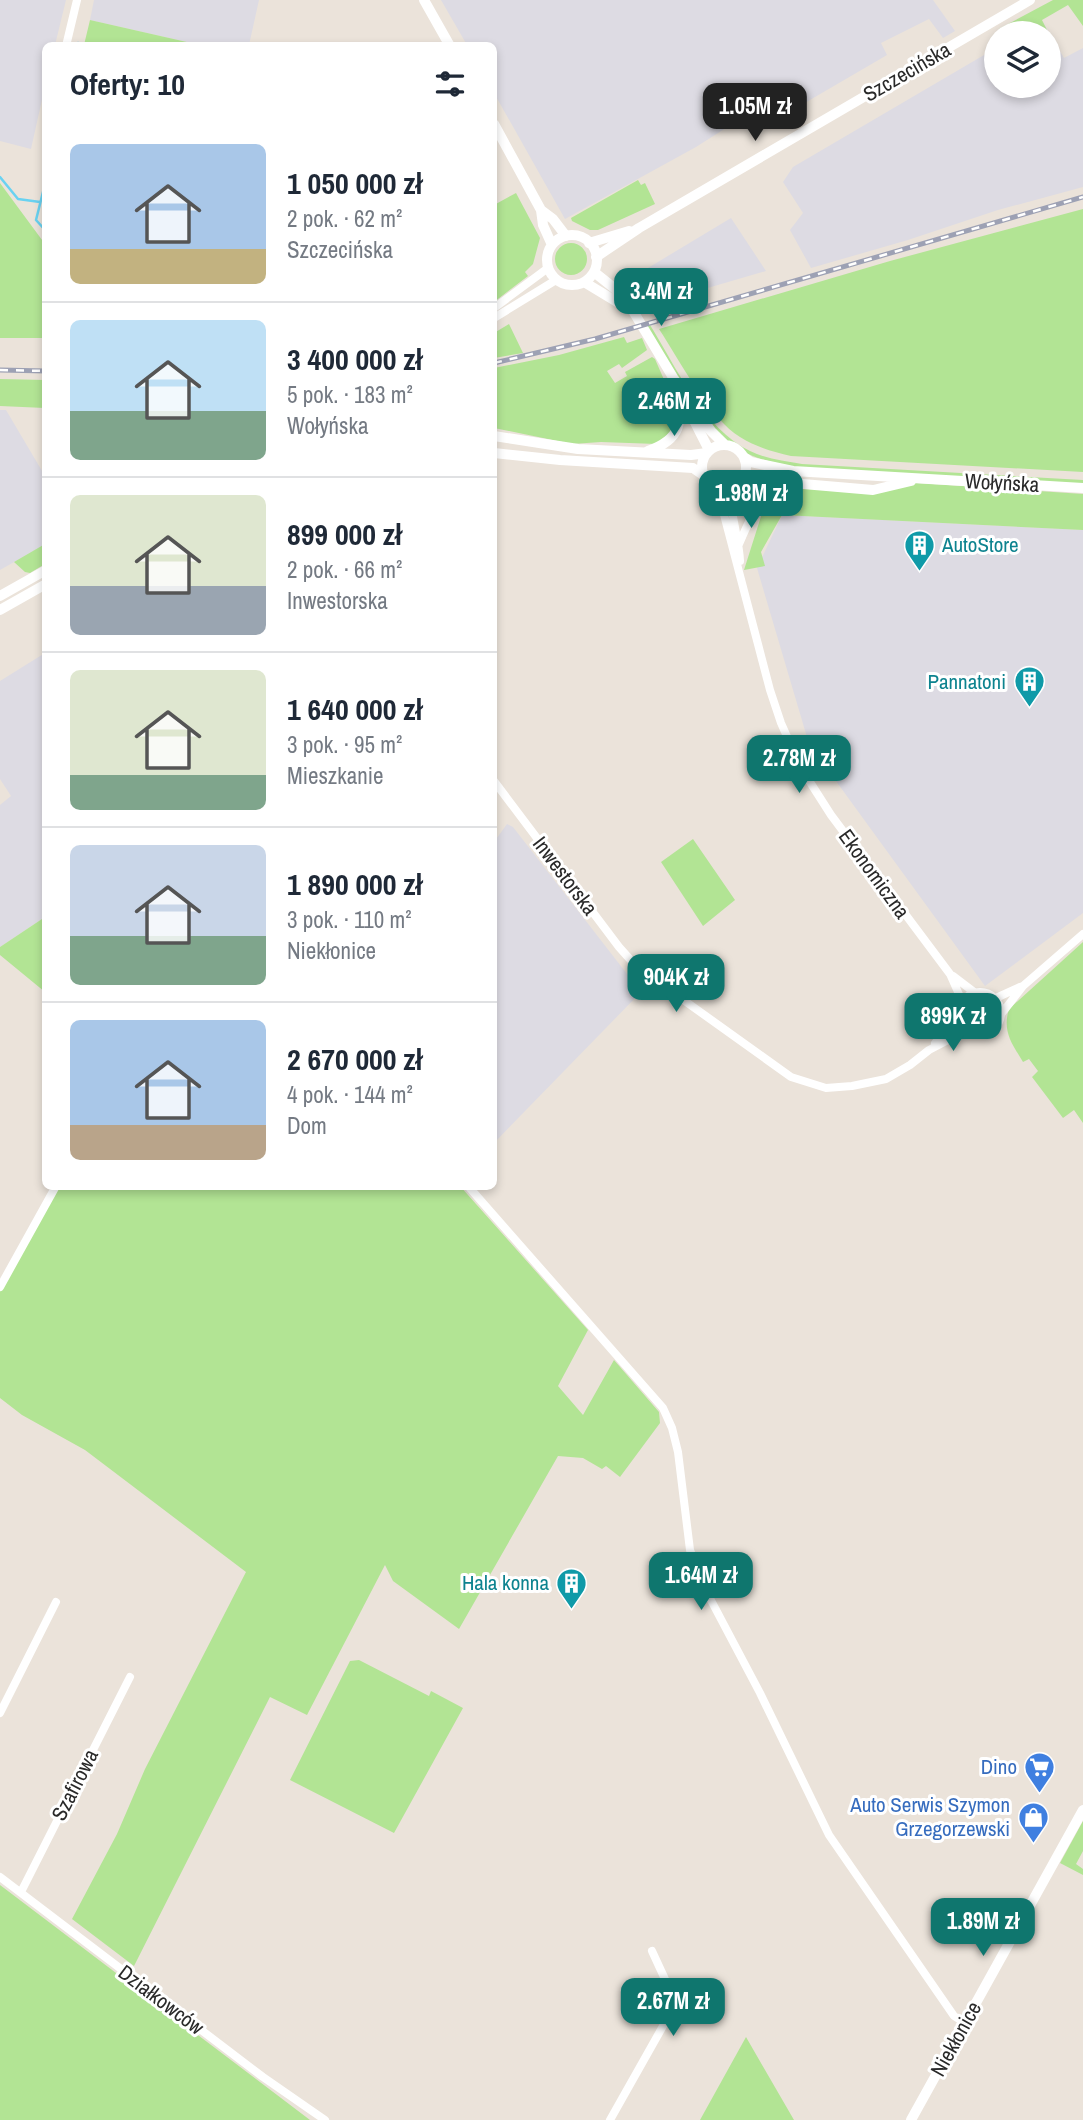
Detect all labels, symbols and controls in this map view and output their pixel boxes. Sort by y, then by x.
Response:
map controls [984,21,1061,98]
button: layers [984,21,1061,98]
street label: Szczecińska [858,35,956,108]
text: Oferty: 10 [70,64,185,104]
icon: filters [431,65,469,103]
pin: 1.05M zł [683,83,827,143]
text: 1.05M zł [719,90,791,121]
text: 1 050 000 zł [287,163,422,203]
icon: home [126,172,210,256]
text: 2 pok. · 62 m² [287,203,402,234]
text: Szczecińska [287,234,393,265]
pin: 3.4M zł [596,268,726,328]
text: 3.4M zł [630,275,692,306]
text: 3 400 000 zł [287,339,422,379]
icon: home [126,348,210,432]
pin: 2.46M zł [602,378,746,438]
text: 5 pok. · 183 m² [287,379,413,410]
text: 2.46M zł [638,385,710,416]
text: Wołyńska [287,410,368,441]
street label: Wołyńska [964,466,1040,499]
pin: 1.98M zł [679,470,823,530]
text: 1.98M zł [715,477,787,508]
text: 899 000 zł [287,514,402,554]
icon: home [126,523,210,607]
building icon: AutoStore [902,528,936,572]
place label: AutoStore [941,530,1019,559]
text: 2 pok. · 66 m² [287,554,402,585]
text: Inwestorska [287,585,388,616]
building icon: Pannatoni [1012,665,1046,709]
place label: Pannatoni [927,667,1006,696]
text: 1 640 000 zł [287,689,422,729]
icon: home [126,698,210,782]
text: 3 pok. · 95 m² [287,729,402,760]
pin: 2.78M zł [727,736,871,795]
text: 2.78M zł [763,742,835,773]
text: Mieszkanie [287,760,383,791]
street label: Ekonomiczna [832,823,917,925]
street label: Inwestorska [526,830,605,921]
text: 1 890 000 zł [287,864,422,904]
icon: home [126,873,210,957]
text: 3 pok. · 110 m² [287,904,411,935]
text: Niekłonice [287,935,376,966]
pin: 904K zł [611,954,741,1014]
text: 904K zł [644,961,709,992]
pin: 899K zł [888,993,1018,1053]
text: 899K zł [921,1000,986,1031]
text: 2 670 000 zł [287,1039,422,1079]
icon: home [126,1048,210,1132]
text: 4 pok. · 144 m² [287,1079,413,1110]
text: Dom [287,1110,327,1141]
pin: 1.64M zł [629,1552,773,1612]
text: 1.64M zł [665,1559,737,1590]
building icon: Hala konna [555,1566,589,1610]
place label: Hala konna [462,1568,549,1597]
street label: Szafirowa [44,1744,105,1825]
supermarket icon: Dino [1023,1750,1057,1794]
place label: Dino [981,1752,1017,1781]
place label: Auto Serwis Szymon Grzegorzewski [849,1790,1010,1843]
shop icon: Auto Serwis Szymon Grzegorzewski [1016,1800,1050,1844]
pin: 1.89M zł [911,1898,1055,1958]
text: 1.89M zł [947,1905,1019,1936]
street label: Działkowców [112,1958,211,2042]
pin: 2.67M zł [601,1979,745,2038]
text: 2.67M zł [637,1985,709,2016]
street label: Niekłonice [923,1996,988,2081]

